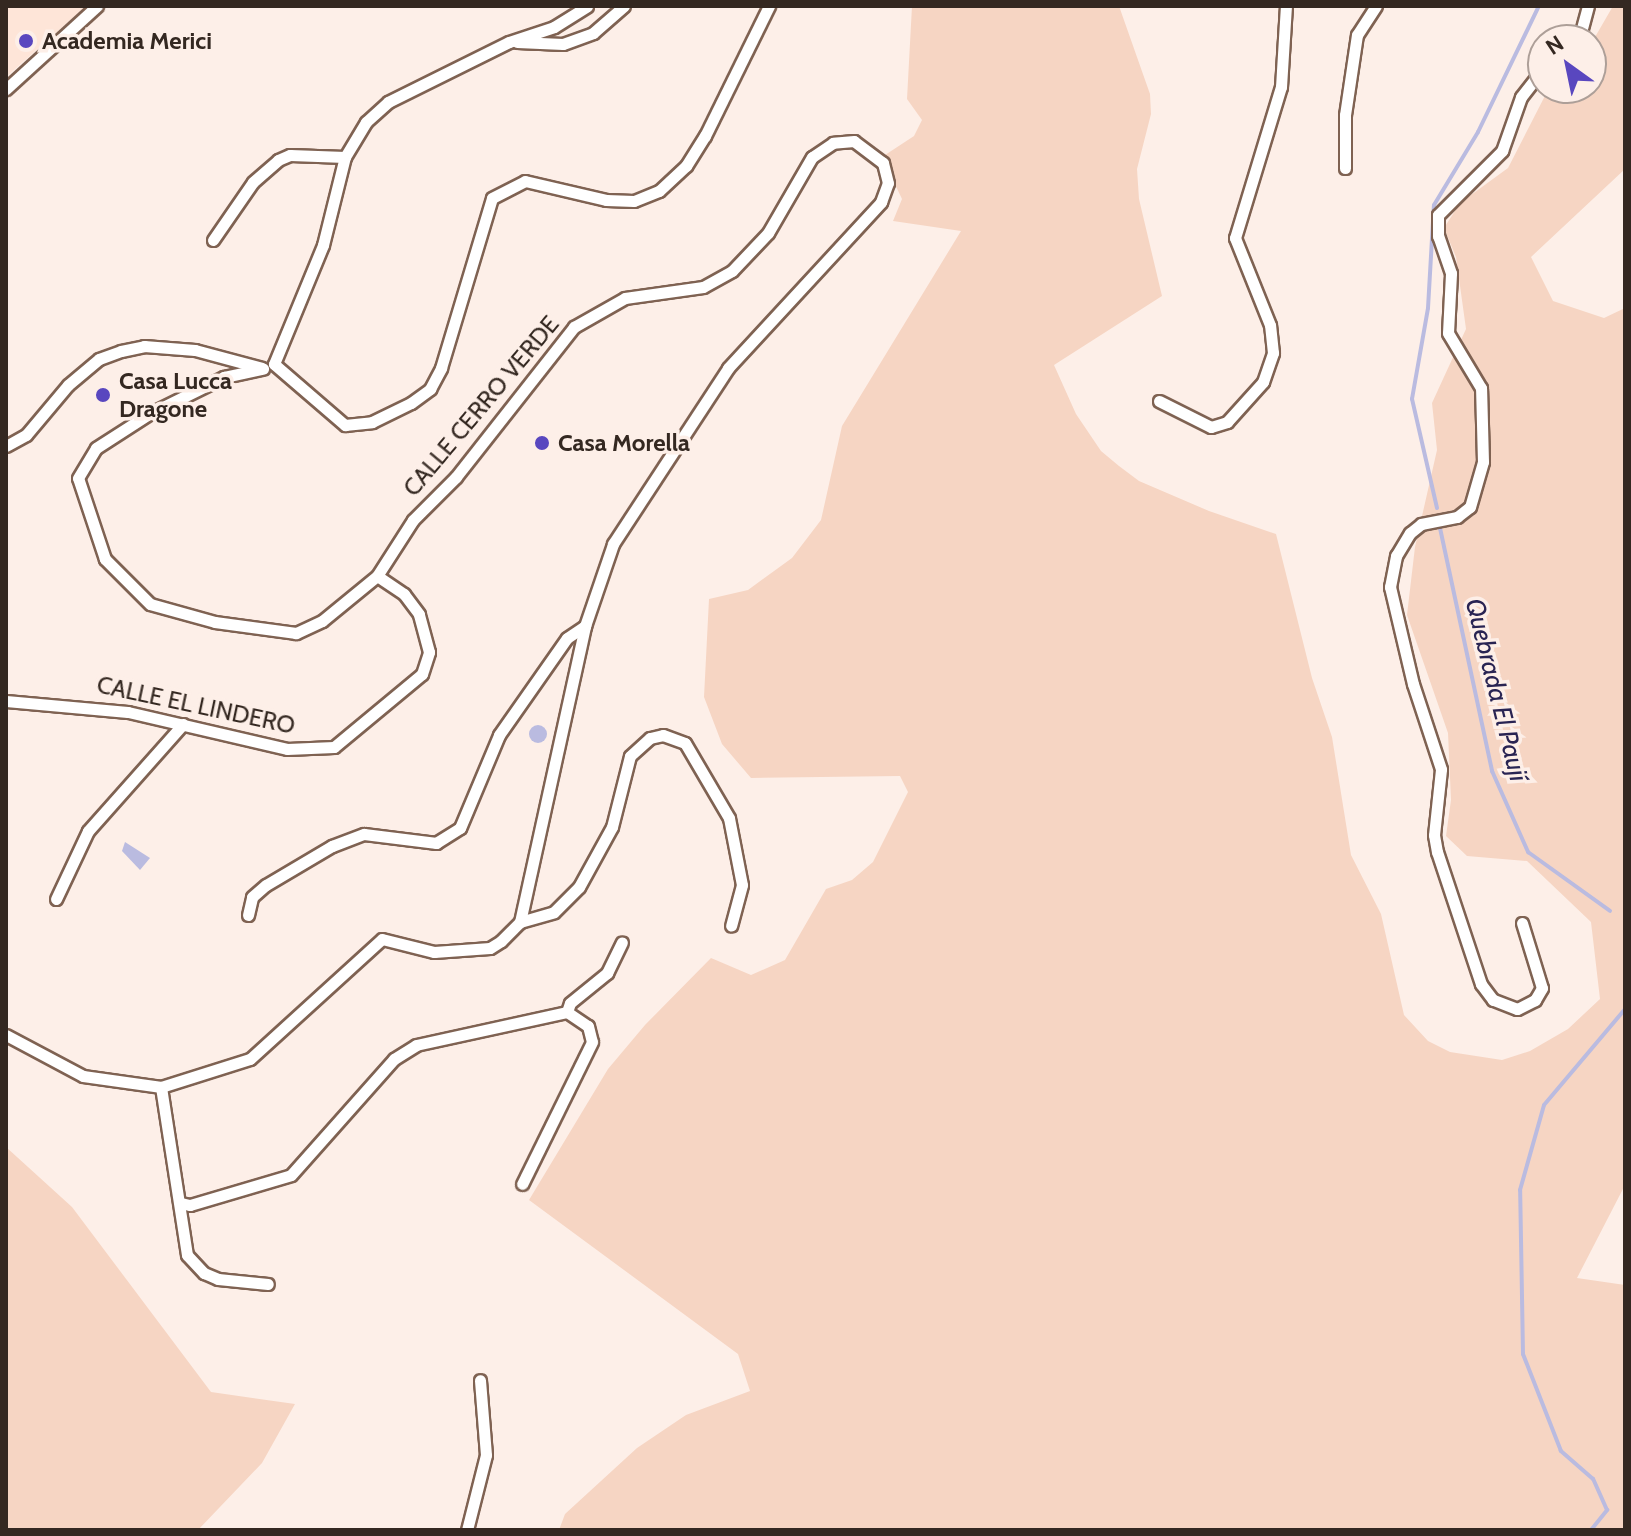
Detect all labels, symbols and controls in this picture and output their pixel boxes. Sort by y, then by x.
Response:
north arrow [1527,24,1607,104]
place label: Academia Merici [42,27,212,55]
text: N [1541,30,1569,61]
marker: Academia Merici [17,32,35,50]
street label: CALLE CERRO VERDE [397,310,565,502]
place label: Casa Lucca Dragone [119,367,232,423]
marker: Casa Lucca Dragone [94,386,112,404]
place label: Casa Morella [558,429,690,457]
marker: Casa Morella [533,434,551,452]
water label: Quebrada El Paují [1458,595,1534,785]
street label: CALLE EL LINDERO [94,670,298,740]

